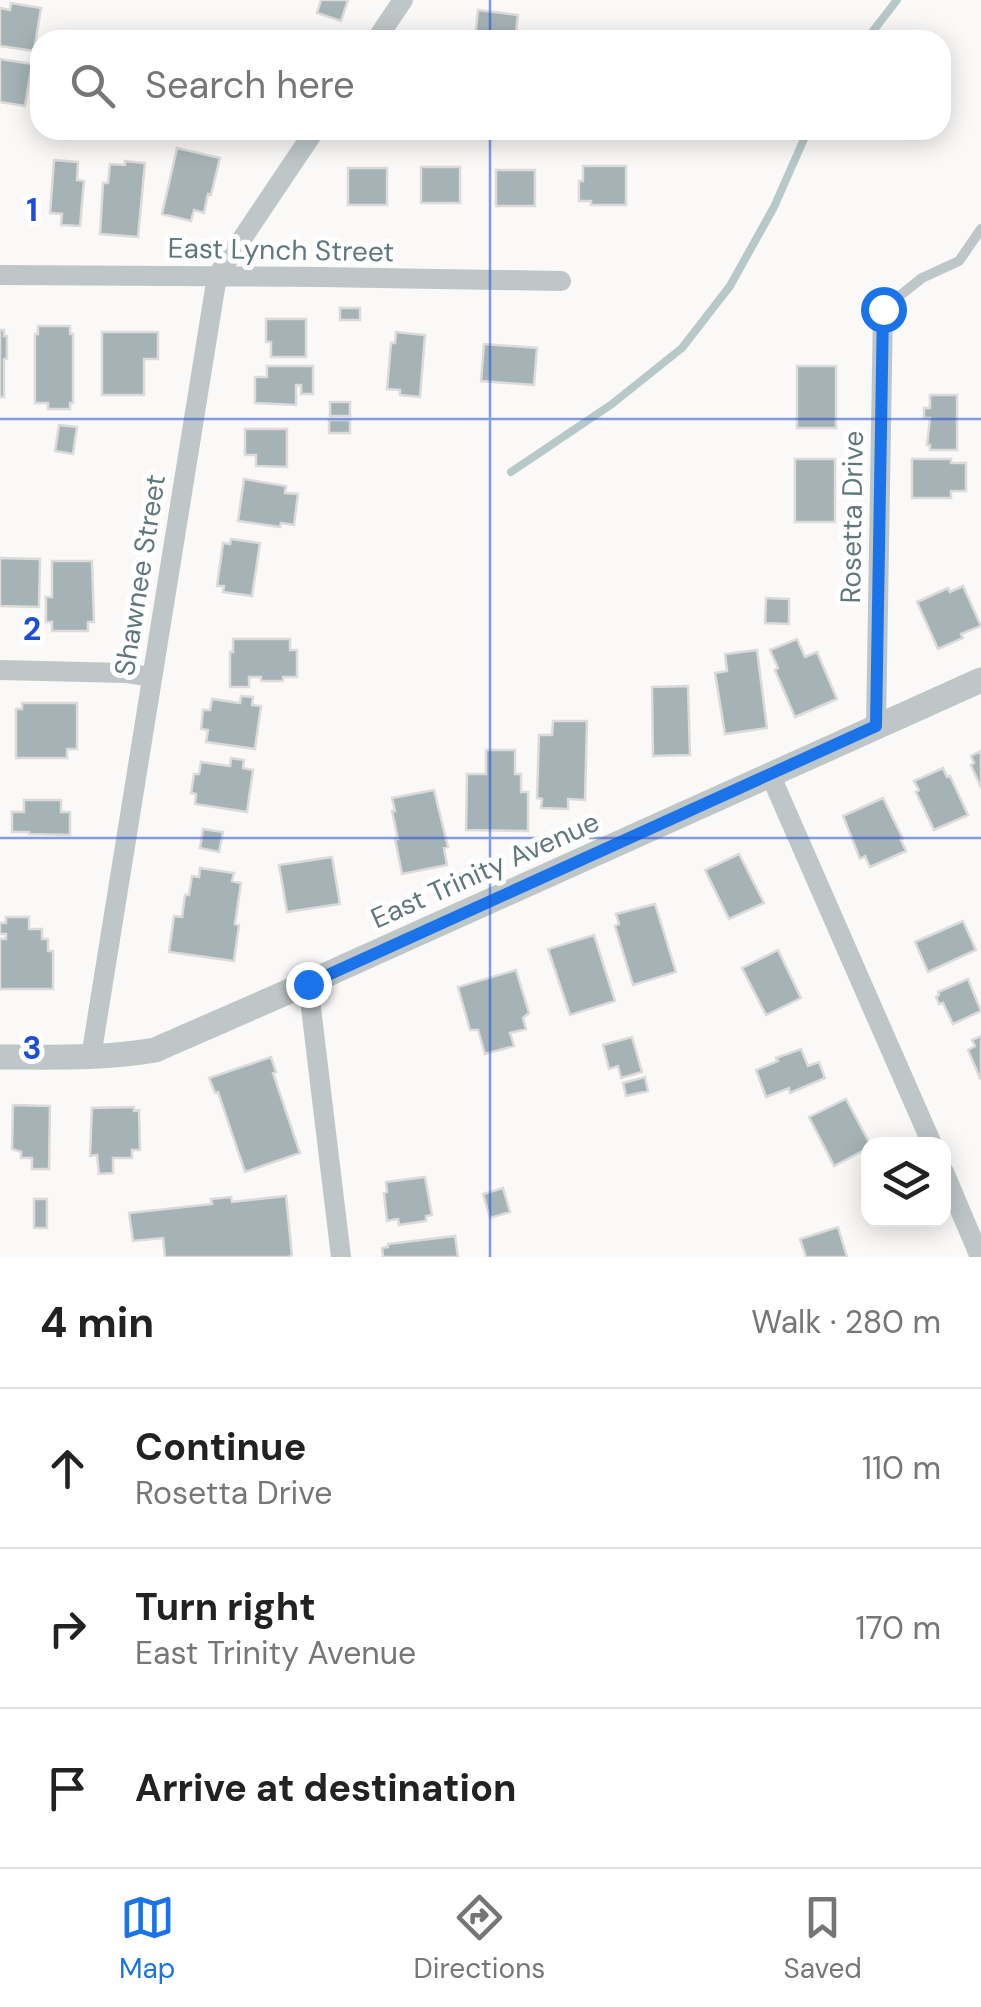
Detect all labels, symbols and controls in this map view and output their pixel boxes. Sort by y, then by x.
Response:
search box [30,30,951,140]
icon: search [65,58,120,113]
text: Search here [145,60,355,110]
text: 1 [26,189,38,231]
street label: East Lynch Street [167,230,395,270]
route start [861,287,907,333]
street label: Rosetta Drive [832,430,872,604]
street label: Shawnee Street [106,472,174,678]
text: 2 [23,608,41,650]
street label: East Trinity Avenue [365,803,605,937]
route end [286,962,332,1008]
text: 3 [22,1027,42,1069]
map controls [861,1137,951,1227]
button: layers [861,1137,951,1227]
text: 4 min [40,1295,154,1350]
text: Walk · 280 m [751,1301,941,1343]
text: Continue [135,1422,306,1472]
icon: ahead [40,1441,95,1496]
text: 110 m [862,1447,941,1489]
text: Rosetta Drive [135,1472,333,1514]
text: Turn right [135,1582,316,1632]
icon: right [40,1601,95,1656]
text: 170 m [855,1607,941,1649]
text: East Trinity Avenue [135,1632,416,1674]
icon: arrive [40,1761,95,1816]
text: Arrive at destination [135,1763,517,1813]
tab: Map [119,1890,175,1987]
tab: Directions [414,1890,545,1987]
tab: Saved [783,1890,862,1987]

